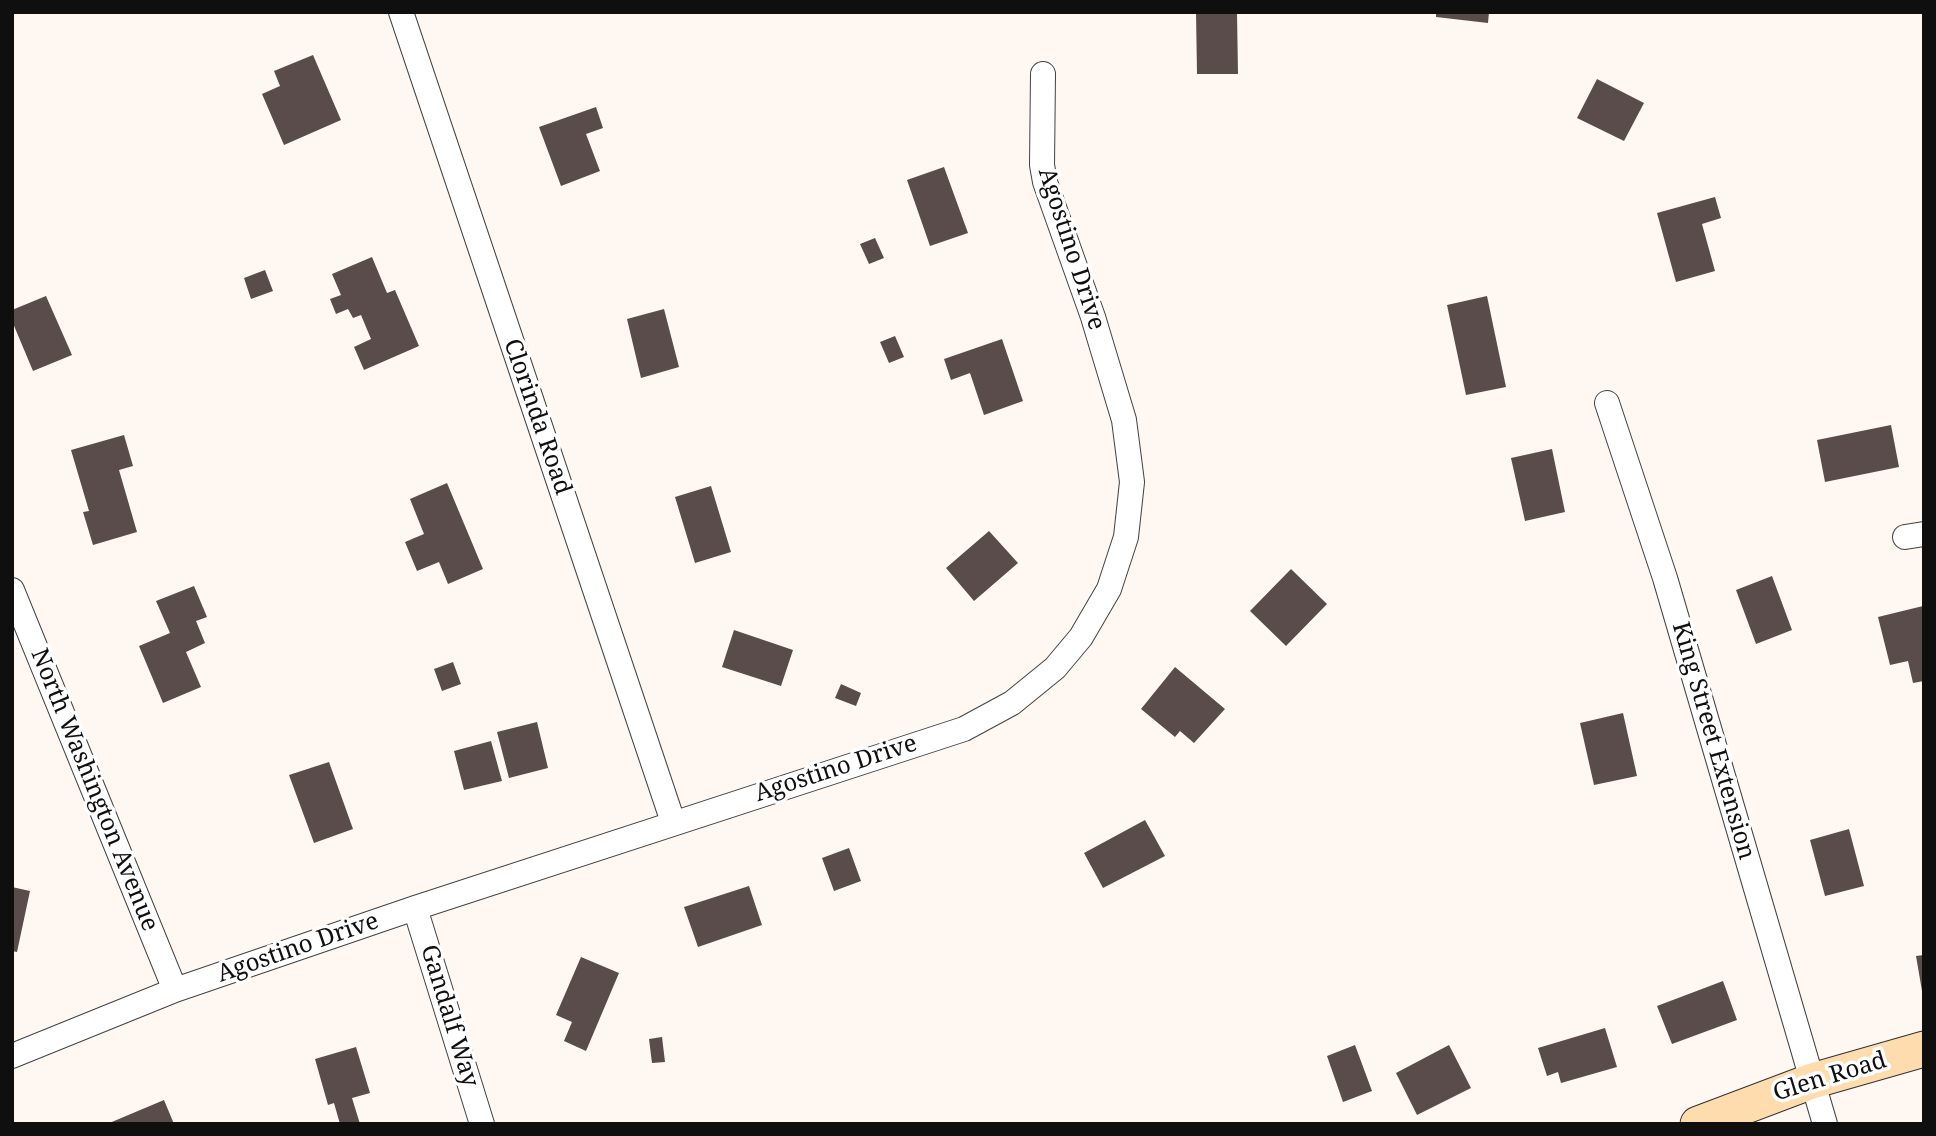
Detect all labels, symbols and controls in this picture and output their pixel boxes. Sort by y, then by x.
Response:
street label: Agostino Drive [1031,164,1111,334]
street label: Clorinda Road [497,335,577,499]
street label: King Street Extension [1665,619,1761,863]
street label: North Washington Avenue [24,644,164,936]
street label: Agostino Drive [751,729,921,809]
street label: Agostino Drive [213,907,383,989]
street label: Gandalf Way [414,942,484,1090]
street label: Glen Road [1770,1046,1890,1108]

